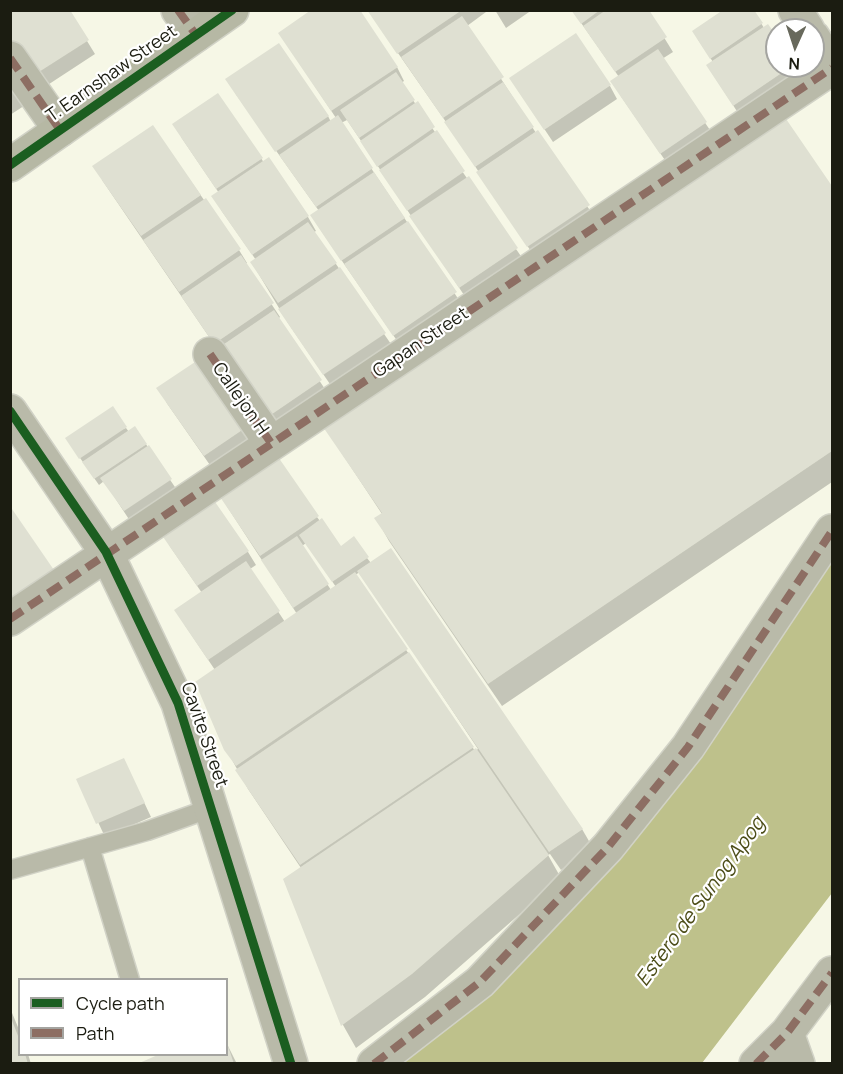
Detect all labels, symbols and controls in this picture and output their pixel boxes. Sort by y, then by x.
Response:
north arrow [765,18,825,78]
street label: T. Earnshaw Street [42,21,182,127]
text: N [788,53,800,75]
street label: Gapan Street [369,303,473,383]
street label: Callejon H [207,359,273,439]
street label: Cavite Street [176,680,232,790]
water label: Estero de Sunog Apog [631,813,771,991]
legend [18,978,228,1056]
text: Cycle path [76,991,165,1015]
text: Path [76,1021,114,1045]

